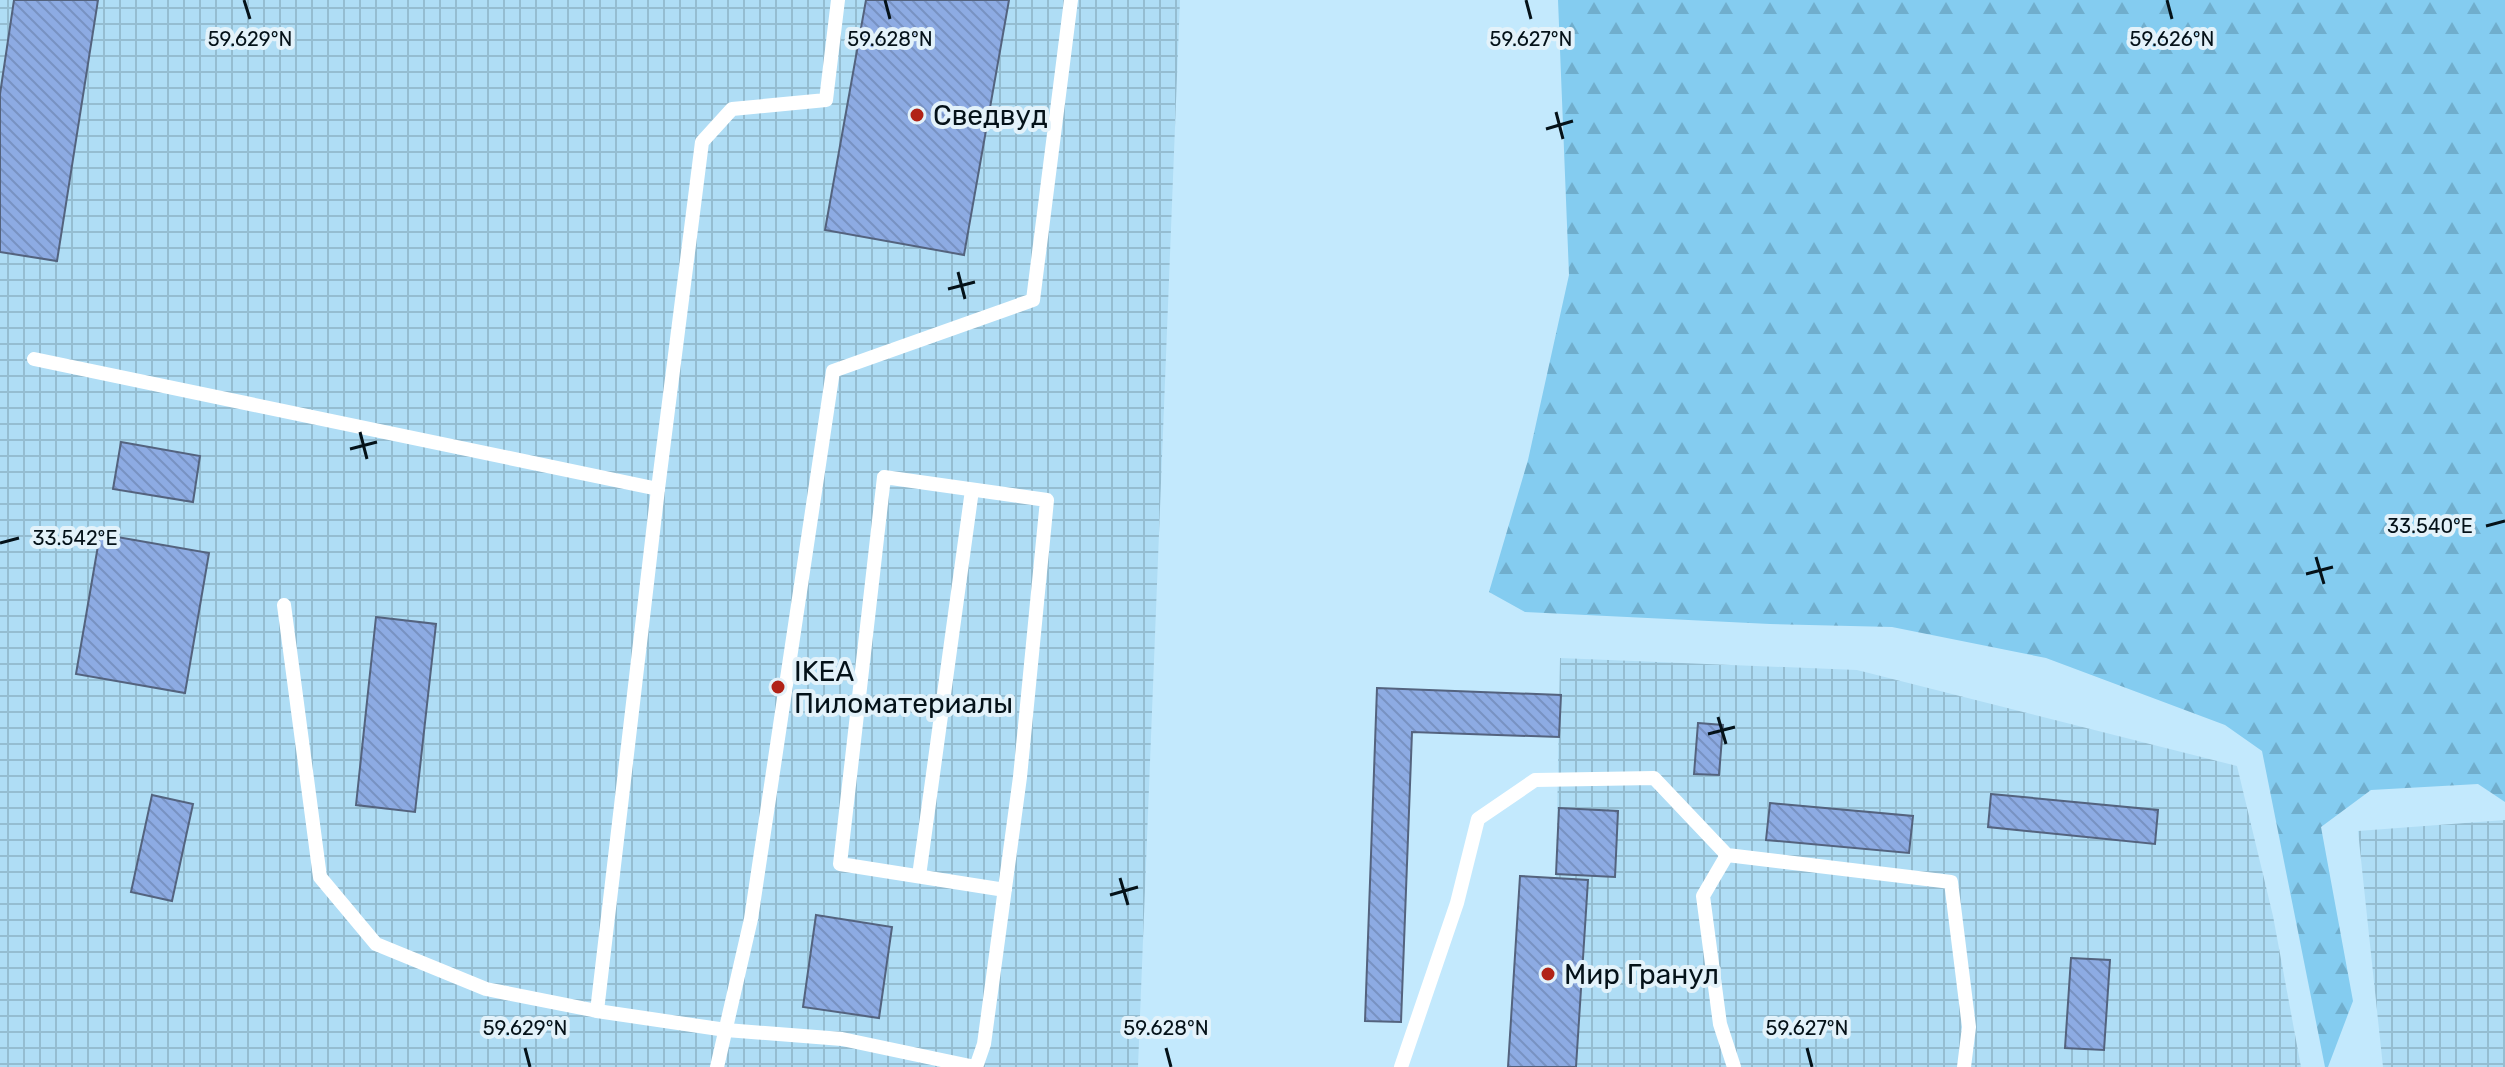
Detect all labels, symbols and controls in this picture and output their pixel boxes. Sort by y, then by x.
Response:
text: 59.629°N [208,27,292,51]
text: 59.628°N [847,27,933,51]
text: 59.627°N [1490,27,1573,51]
text: 59.626°N [2130,27,2214,51]
place label: Сведвуд [933,99,1048,132]
marker: Сведвуд [908,106,926,124]
text: 33.540°E [2387,514,2473,538]
text: 33.542°E [33,526,118,550]
place label: IKEA Пиломатериалы [794,655,1013,720]
marker: IKEA Пиломатериалы [769,678,787,696]
place label: Мир Гранул [1564,958,1719,991]
marker: Мир Гранул [1539,965,1557,983]
text: 59.629°N [483,1016,567,1040]
text: 59.628°N [1123,1016,1209,1040]
text: 59.627°N [1766,1016,1849,1040]

